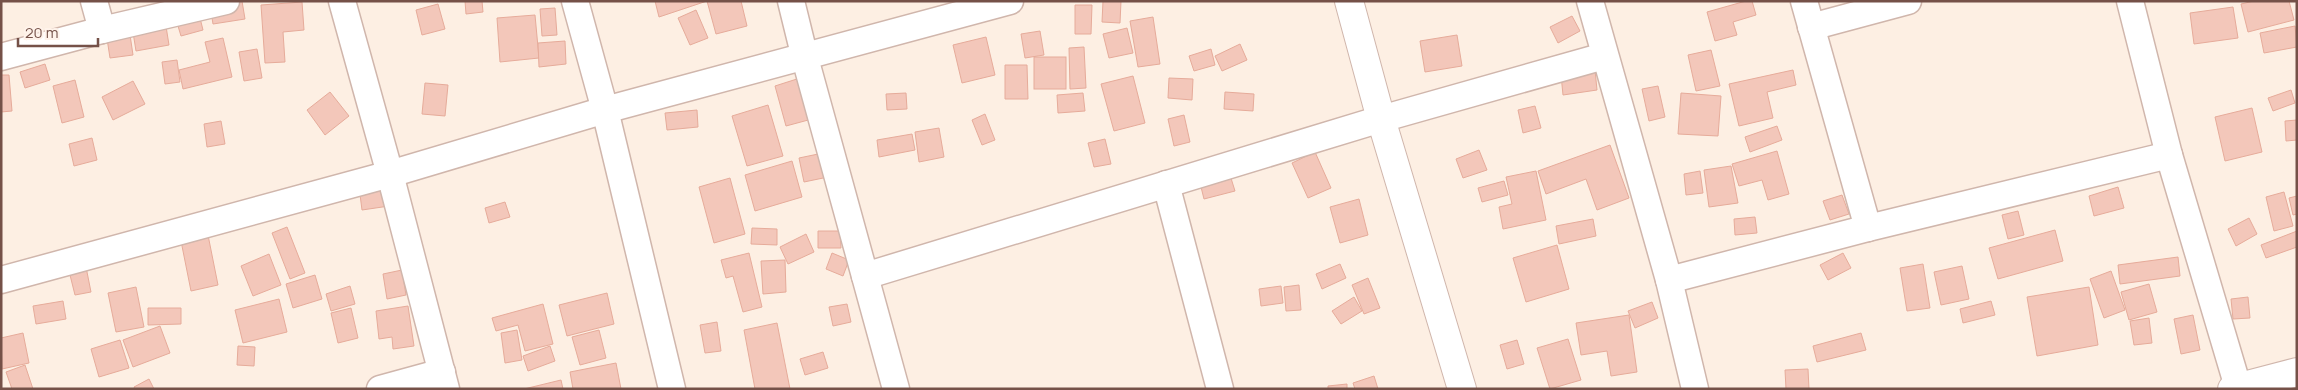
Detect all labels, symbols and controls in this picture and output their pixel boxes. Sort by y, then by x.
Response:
scale bar [18,15,98,47]
text: 20 m [25,22,58,43]

